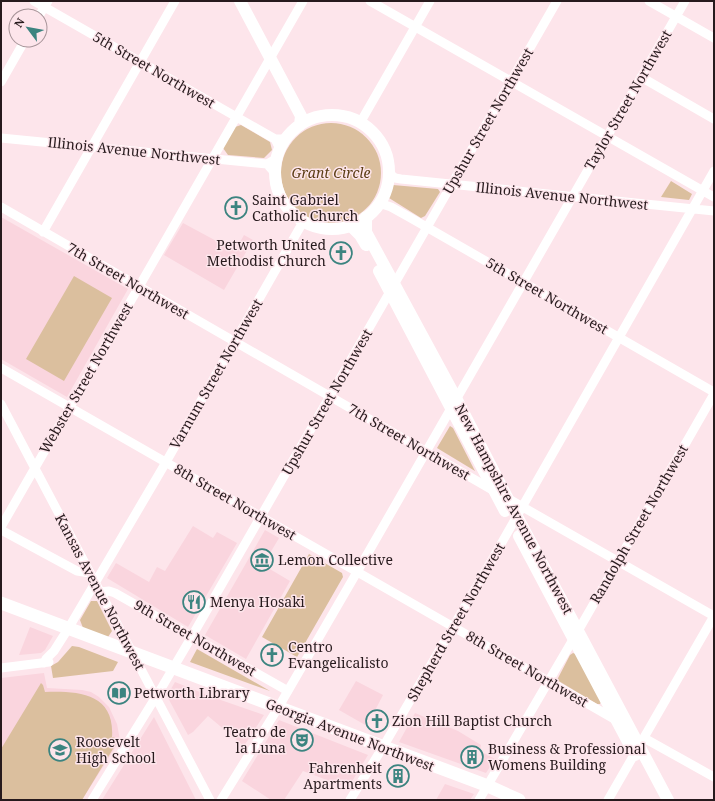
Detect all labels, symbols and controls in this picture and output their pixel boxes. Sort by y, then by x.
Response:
north arrow [8,8,48,48]
text: N [10,15,28,30]
street label: Taylor Street Northwest [580,26,676,173]
street label: 5th Street Northwest [90,27,219,112]
street label: Upshur Street Northwest [438,44,537,197]
street label: Illinois Avenue Northwest [47,132,221,169]
park label: Grant Circle [292,163,371,182]
street label: Illinois Avenue Northwest [475,177,649,214]
place label: Saint Gabriel Catholic Church [252,190,359,225]
church icon: Saint Gabriel Catholic Church [223,195,249,221]
place label: Petworth United Methodist Church [207,235,326,270]
street label: 7th Street Northwest [64,238,193,323]
church icon: Petworth United Methodist Church [328,240,354,266]
street label: 5th Street Northwest [483,253,612,338]
street label: Varnum Street Northwest [165,295,266,452]
street label: Webster Street Northwest [34,299,137,457]
street label: Upshur Street Northwest [277,325,376,478]
street label: 7th Street Northwest [345,399,474,484]
street label: New Hampshire Avenue Northwest [451,400,578,617]
street label: Randolph Street Northwest [585,441,692,607]
street label: 8th Street Northwest [171,459,300,544]
street label: Kansas Avenue Northwest [51,510,150,673]
street label: Shepherd Street Northwest [402,539,509,705]
museum icon: Lemon Collective [249,547,275,573]
place label: Lemon Collective [278,550,393,569]
restaurant icon: Menya Hosaki [181,589,207,615]
place label: Menya Hosaki [210,592,305,611]
street label: 9th Street Northwest [131,595,260,680]
street label: 8th Street Northwest [463,626,592,711]
place label: Centro Evangelicalisto [288,637,389,672]
church icon: Centro Evangelicalisto [259,642,285,668]
library icon: Petworth Library [106,680,132,706]
place label: Petworth Library [134,683,250,702]
street label: Georgia Avenue Northwest [263,694,437,776]
church icon: Zion Hill Baptist Church [364,708,390,734]
place label: Zion Hill Baptist Church [392,711,552,730]
place label: Teatro de la Luna [223,722,286,757]
theatre icon: Teatro de la Luna [289,727,315,753]
place label: Roosevelt High School [76,732,156,767]
school or university icon: Roosevelt High School [47,737,73,763]
place label: Business & Professional Womens Building [488,739,647,774]
building icon: Business & Professional Womens Building [459,744,485,770]
place label: Fahrenheit Apartments [303,758,382,793]
building icon: Fahrenheit Apartments [385,763,411,789]

